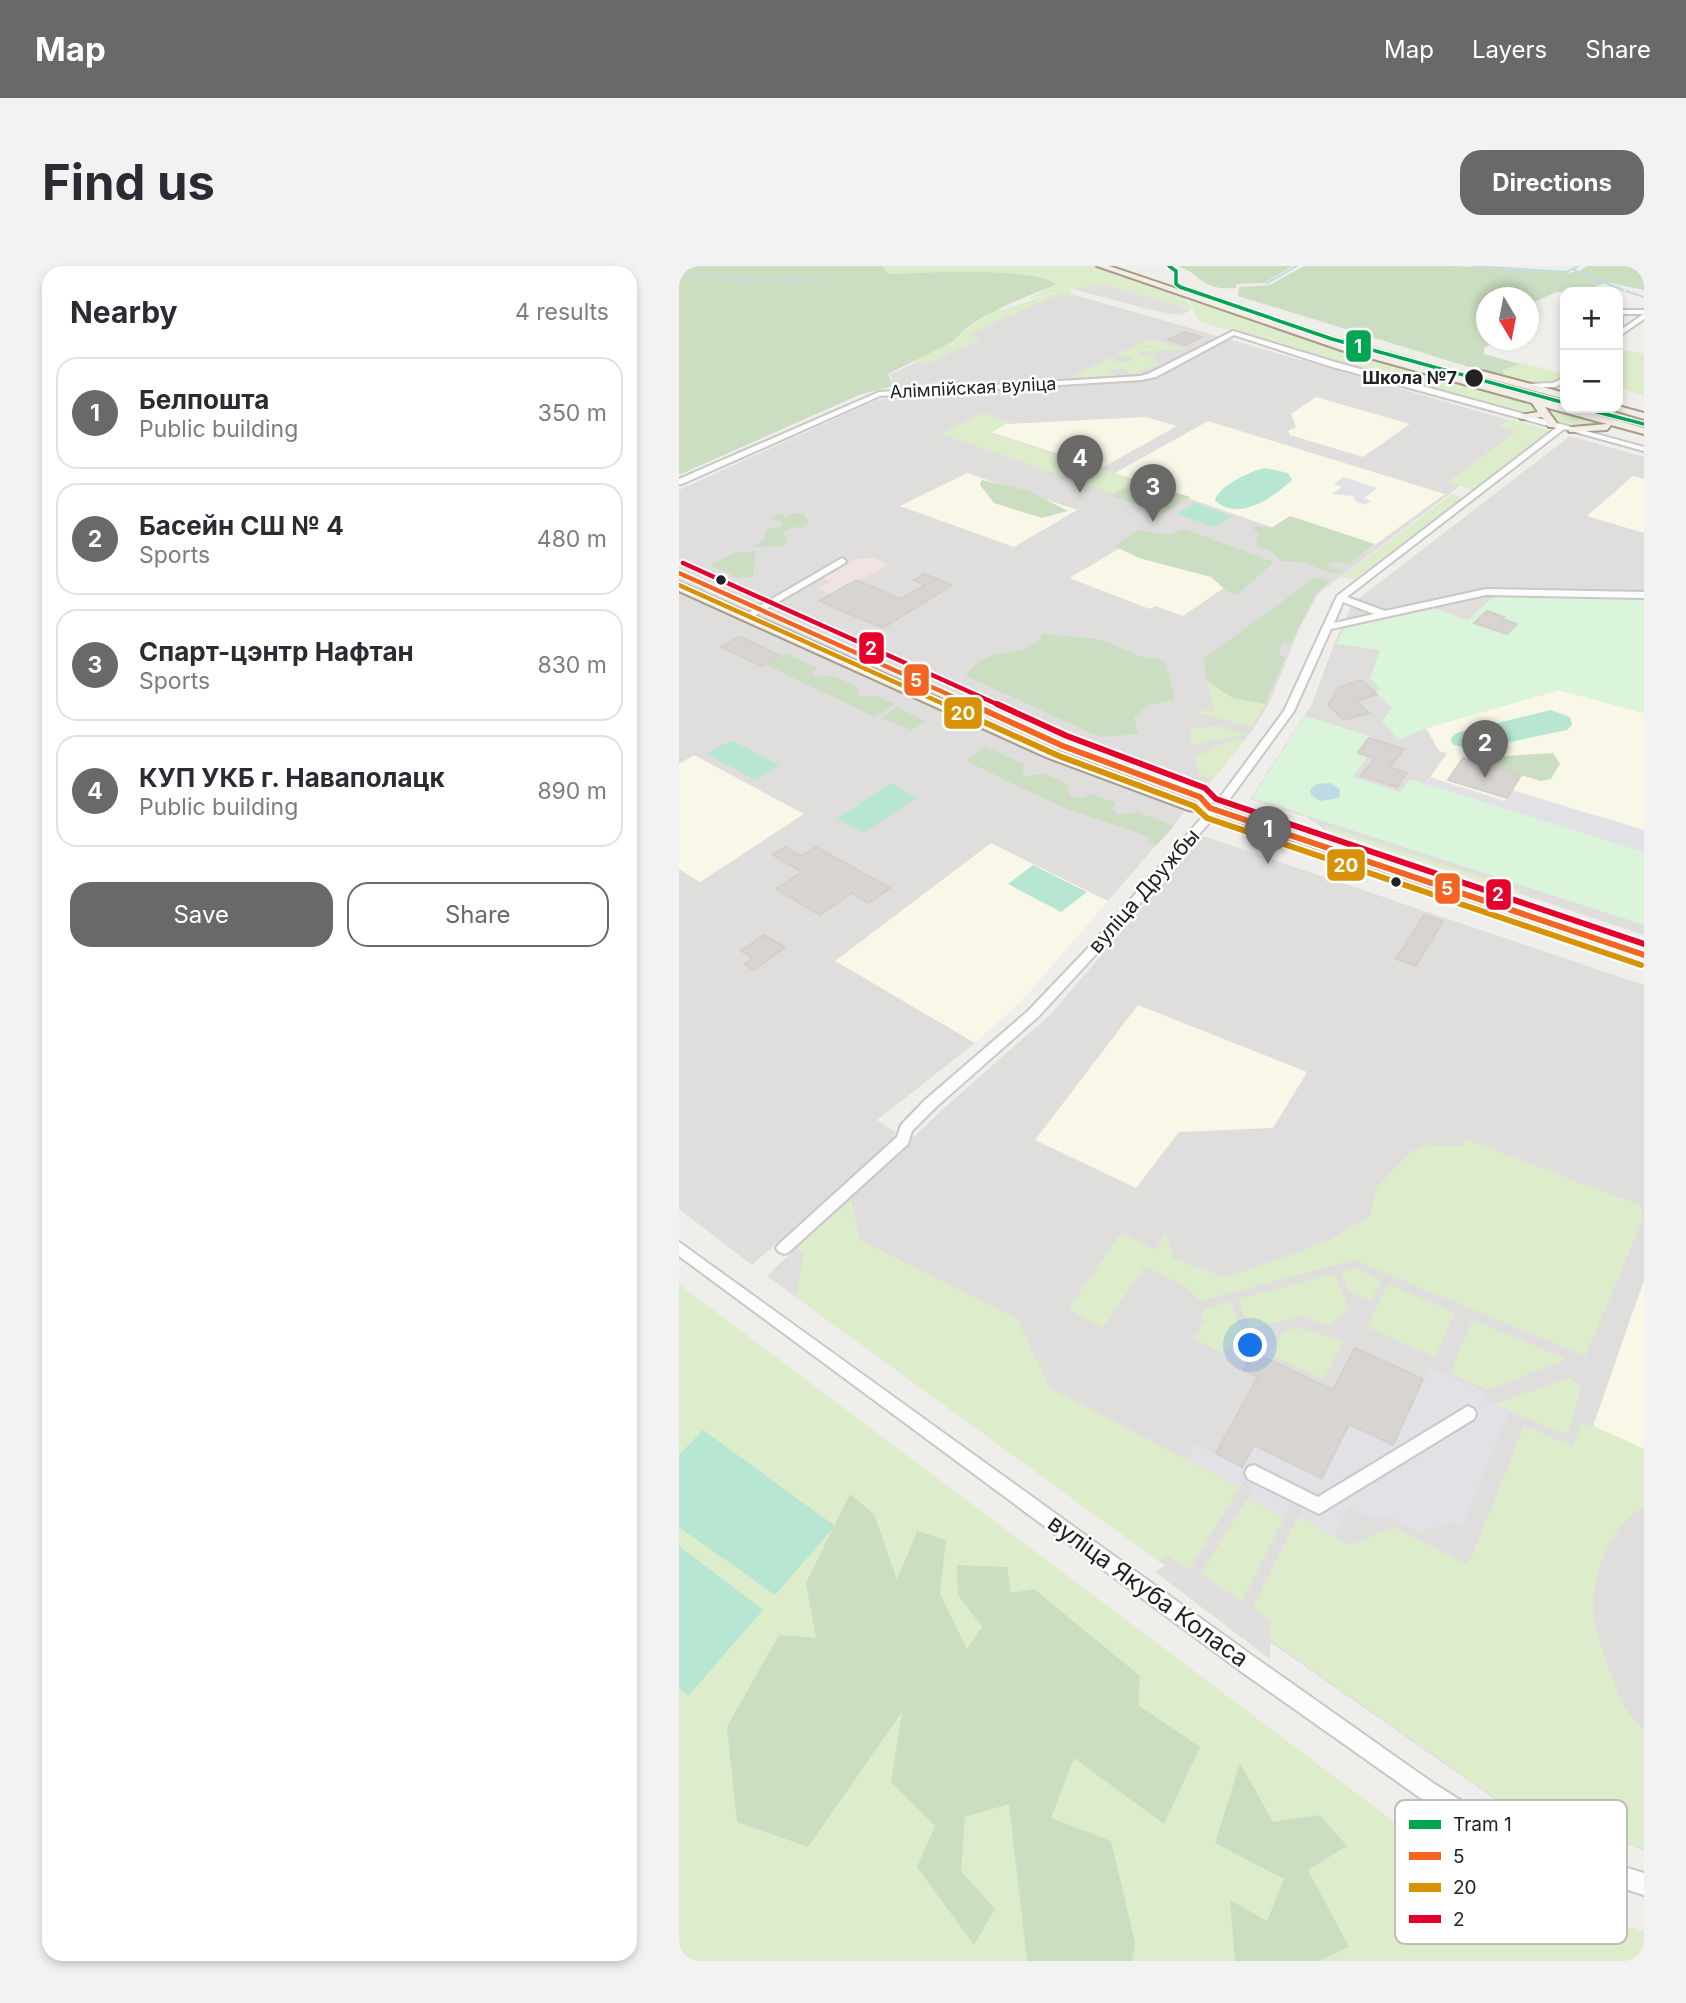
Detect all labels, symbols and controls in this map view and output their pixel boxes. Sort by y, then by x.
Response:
text: Map [35,29,106,69]
text: Map [1384,35,1434,64]
text: Layers [1472,35,1547,64]
text: Share [1585,35,1651,64]
button: Directions [1460,150,1644,215]
text: Find us [42,153,215,212]
north arrow [1476,287,1539,350]
map controls [1560,287,1623,413]
button: + [1560,287,1623,350]
text: Nearby [70,294,178,330]
text: 4 results [515,298,609,326]
line badge: 1 [1345,329,1372,363]
text: 1 [1354,335,1362,358]
button: − [1560,350,1623,413]
place label: Школа №7 [1362,367,1457,388]
marker: Школа №7 [1463,367,1485,389]
street label: Алімпійская вуліца [889,373,1057,402]
text: Белпошта [139,384,269,415]
text: 1 [90,399,100,427]
text: 350 m [538,399,607,427]
text: Public building [139,415,298,443]
pin: 4 [1057,435,1103,493]
pin: 3 [1130,464,1176,522]
text: Басейн СШ № 4 [139,510,344,541]
text: 2 [88,525,102,553]
text: 480 m [537,525,607,553]
text: Sports [139,541,210,569]
unlabelled marker [714,573,728,587]
line badge: 2 [858,631,885,665]
text: Спарт-цэнтр Нафтан [139,636,414,667]
text: 2 [865,637,877,660]
text: 3 [88,651,102,679]
text: 830 m [537,651,607,679]
line badge: 5 [903,663,930,697]
text: Sports [139,667,210,695]
text: 5 [910,669,922,692]
line badge: 20 [943,696,983,730]
text: 20 [951,702,975,725]
pin: 2 [1462,720,1508,778]
text: КУП УКБ г. Наваполацк [139,762,445,793]
text: 4 [87,777,103,805]
text: 890 m [537,777,607,805]
text: Public building [139,793,298,821]
pin: 1 [1245,806,1291,864]
street label: вуліца Дружбы [1083,823,1204,958]
line badge: 20 [1326,848,1366,882]
text: 20 [1334,854,1358,877]
line badge: 5 [1434,872,1461,905]
unlabelled marker [1389,875,1403,889]
text: 5 [1441,877,1453,900]
line badge: 2 [1485,878,1512,911]
button: Save [70,882,333,947]
button: Share [347,882,609,947]
text: 2 [1492,883,1504,906]
your location [1233,1328,1267,1362]
street label: вуліца Якуба Коласа [1042,1508,1254,1673]
legend [1395,1800,1627,1944]
text: Tram 1 [1453,1813,1512,1836]
text: 5 [1453,1845,1465,1868]
text: 20 [1453,1876,1477,1899]
text: 2 [1453,1908,1465,1931]

